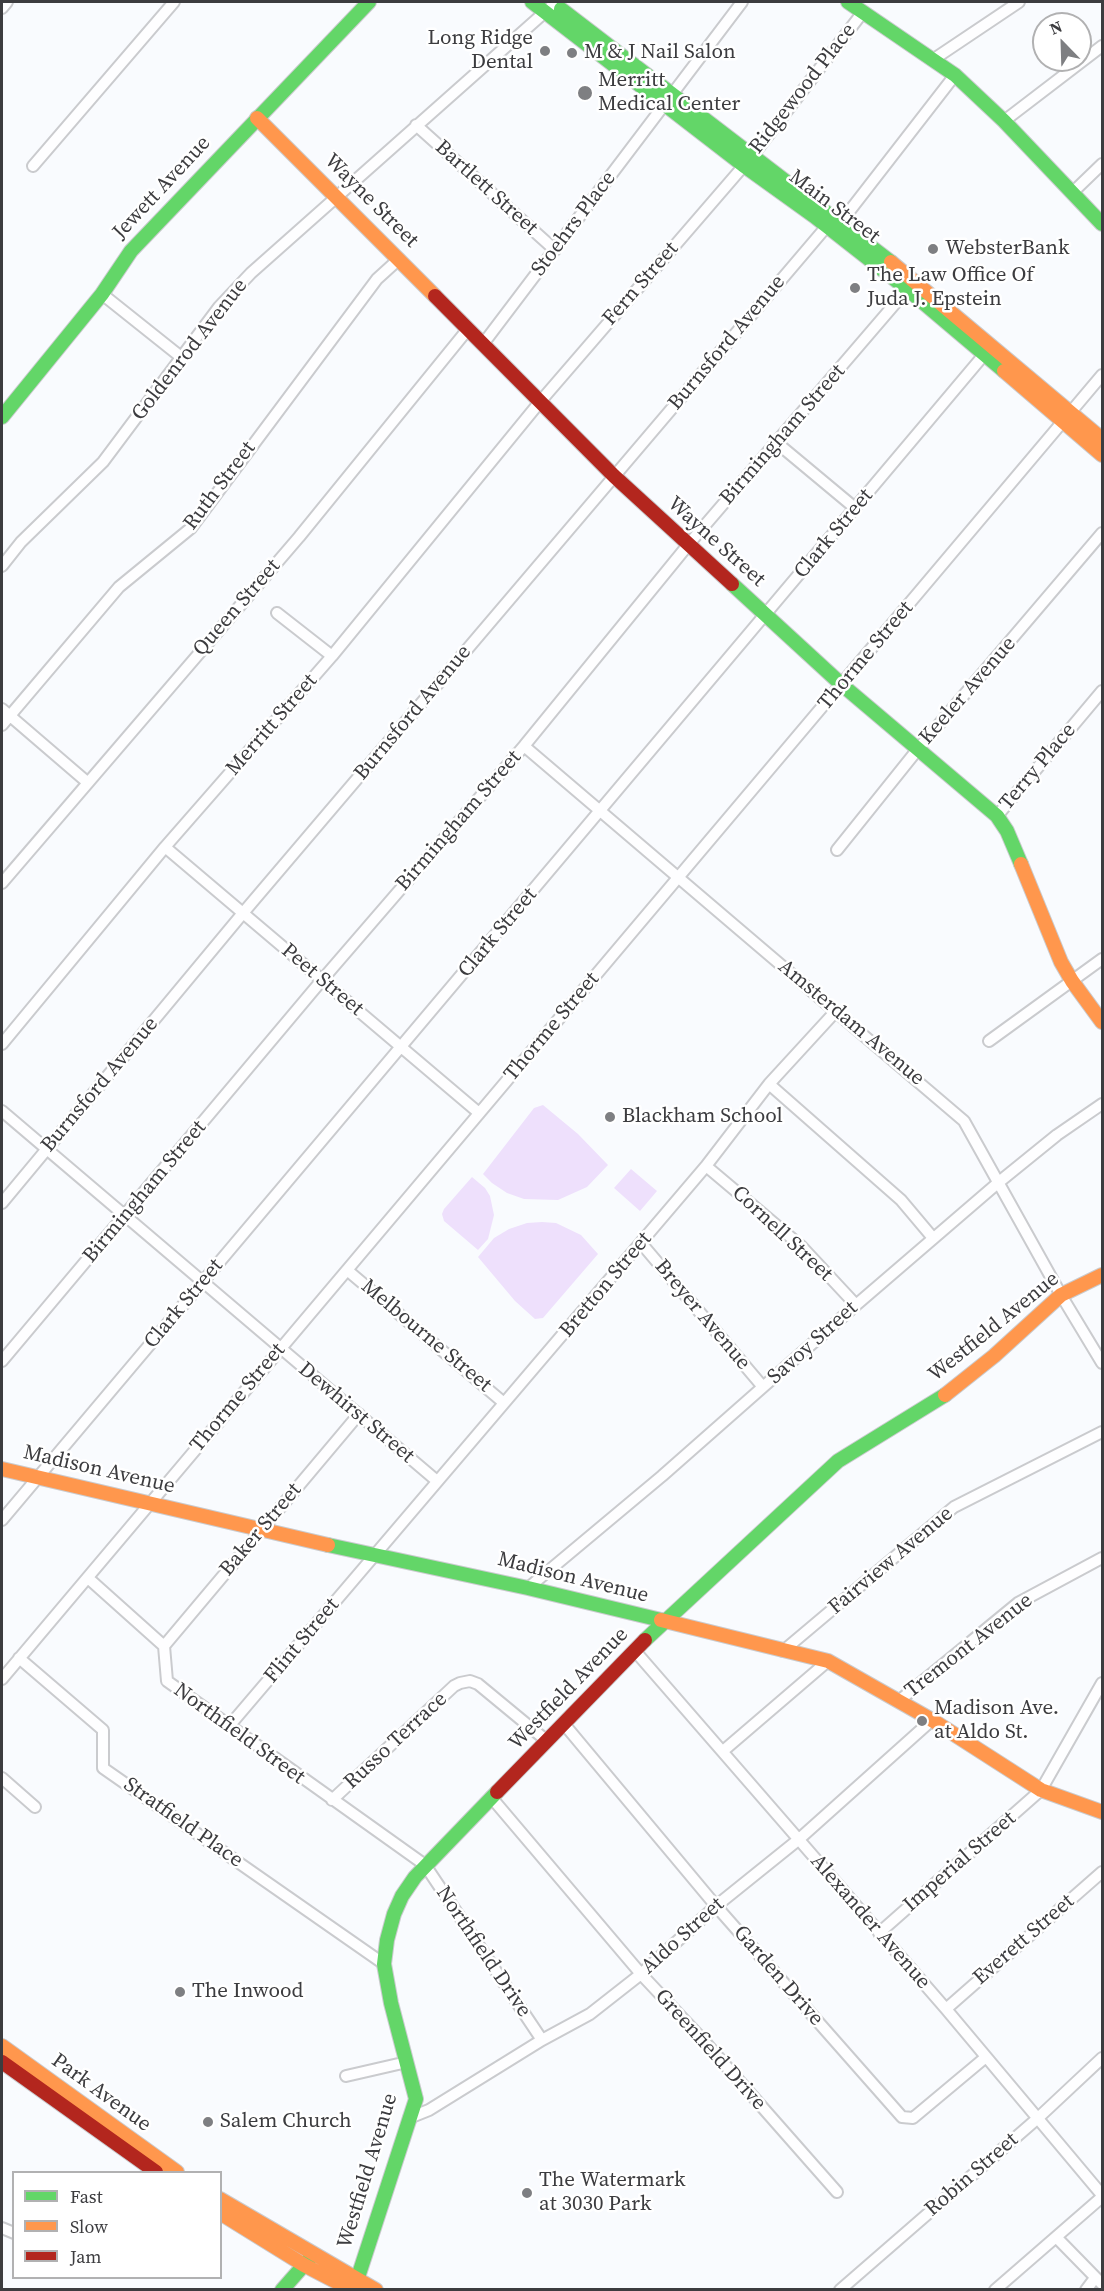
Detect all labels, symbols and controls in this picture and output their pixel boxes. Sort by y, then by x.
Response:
north arrow [1032,12,1092,72]
text: N [1046,15,1065,40]
street label: Ridgewood Place [744,19,862,159]
place label: Long Ridge Dental [427,26,533,76]
place label: M & J Nail Salon [584,40,736,66]
marker: Long Ridge Dental [538,44,552,58]
marker: M & J Nail Salon [565,46,579,60]
place label: Merritt Medical Center [598,68,740,118]
marker: Merritt Medical Center [576,84,594,102]
street label: Jewett Avenue [108,131,216,245]
street label: Bartlett Street [429,135,543,241]
street label: Wayne Street [319,149,423,253]
street label: Main Street [784,165,884,249]
street label: Stoehrs Place [526,167,622,281]
place label: WebsterBank [945,236,1069,262]
street label: Fern Street [598,237,684,331]
marker: WebsterBank [926,242,940,256]
place label: The Law Office Of Juda J. Epstein [867,263,1034,313]
street label: Burnsford Avenue [663,270,791,416]
street label: Goldenrod Avenue [127,274,253,426]
marker: The Law Office Of Juda J. Epstein [848,281,862,295]
street label: Birmingham Street [715,359,851,511]
street label: Ruth Street [179,437,261,535]
street label: Clark Street [789,484,879,584]
street label: Wayne Street [662,492,770,592]
street label: Queen Street [188,554,286,662]
street label: Thorme Street [813,596,919,716]
street label: Keeler Avenue [914,632,1022,750]
street label: Burnsford Avenue [349,640,477,786]
street label: Merritt Street [221,669,323,781]
street label: Terry Place [994,718,1082,816]
street label: Birmingham Street [391,745,527,897]
street label: Clark Street [453,883,543,983]
street label: Peet Street [276,938,368,1022]
street label: Amsterdam Avenue [773,954,929,1092]
street label: Thorme Street [499,967,605,1087]
street label: Burnsford Avenue [36,1012,164,1158]
place label: Blackham School [622,1104,783,1130]
marker: Blackham School [603,1110,617,1124]
street label: Birmingham Street [78,1116,212,1268]
street label: Cornell Street [726,1181,838,1287]
street label: Bretton Street [555,1227,657,1343]
street label: Clark Street [139,1254,229,1354]
street label: Breyer Avenue [649,1255,755,1375]
street label: Westfield Avenue [924,1267,1064,1387]
street label: Melbourne Street [356,1274,496,1398]
street label: Savoy Street [763,1296,863,1390]
street label: Thorme Street [185,1338,291,1458]
street label: Dewhirst Street [293,1357,419,1469]
street label: Madison Avenue [21,1440,177,1500]
street label: Baker Street [215,1478,307,1582]
street label: Fairview Avenue [824,1502,958,1620]
street label: Madison Avenue [495,1547,651,1609]
street label: Tremont Avenue [900,1588,1038,1704]
street label: Flint Street [259,1593,345,1689]
street label: Westfield Avenue [504,1622,634,1756]
street label: Northfield Street [168,1678,310,1790]
street label: Russo Terrace [339,1687,453,1795]
place label: Madison Ave. at Aldo St. [934,1696,1059,1746]
marker: Madison Ave. at Aldo St. [915,1714,929,1728]
street label: Stratfield Place [118,1773,248,1873]
street label: Imperial Street [899,1806,1021,1918]
street label: Alexander Avenue [805,1849,935,1995]
street label: Northfield Drive [430,1882,536,2022]
street label: Everett Street [968,1889,1080,1991]
street label: Aldo Street [636,1892,730,1980]
street label: Garden Drive [728,1921,828,2031]
place label: The Inwood [192,1979,303,2005]
street label: Greenfield Drive [649,1984,771,2116]
marker: The Inwood [173,1985,187,1999]
street label: Park Avenue [46,2048,156,2138]
street label: Westfield Avenue [332,2091,404,2251]
place label: Salem Church [220,2109,352,2135]
marker: Salem Church [201,2115,215,2129]
street label: Robin Street [920,2128,1024,2222]
place label: The Watermark at 3030 Park [539,2168,685,2218]
legend [12,2171,222,2279]
text: Fast [70,2184,103,2209]
marker: The Watermark at 3030 Park [520,2186,534,2200]
text: Slow [70,2214,108,2239]
text: Jam [70,2244,102,2269]

